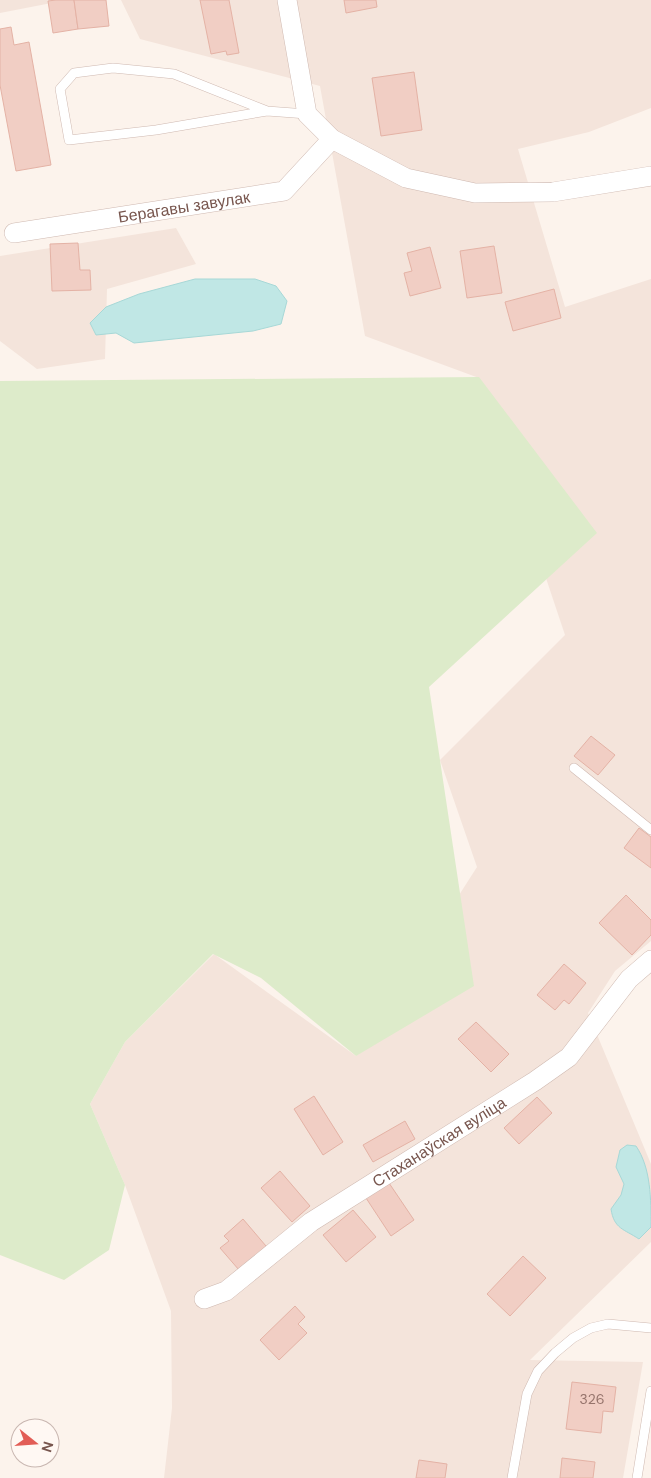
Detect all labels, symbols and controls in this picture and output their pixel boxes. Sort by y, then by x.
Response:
street label: Берагавы завулак [117,186,252,227]
street label: Стаханаўская вуліца [368,1092,510,1191]
house number: 326 [579,1390,605,1408]
north arrow [10,1418,60,1468]
text: N [37,1439,58,1454]

